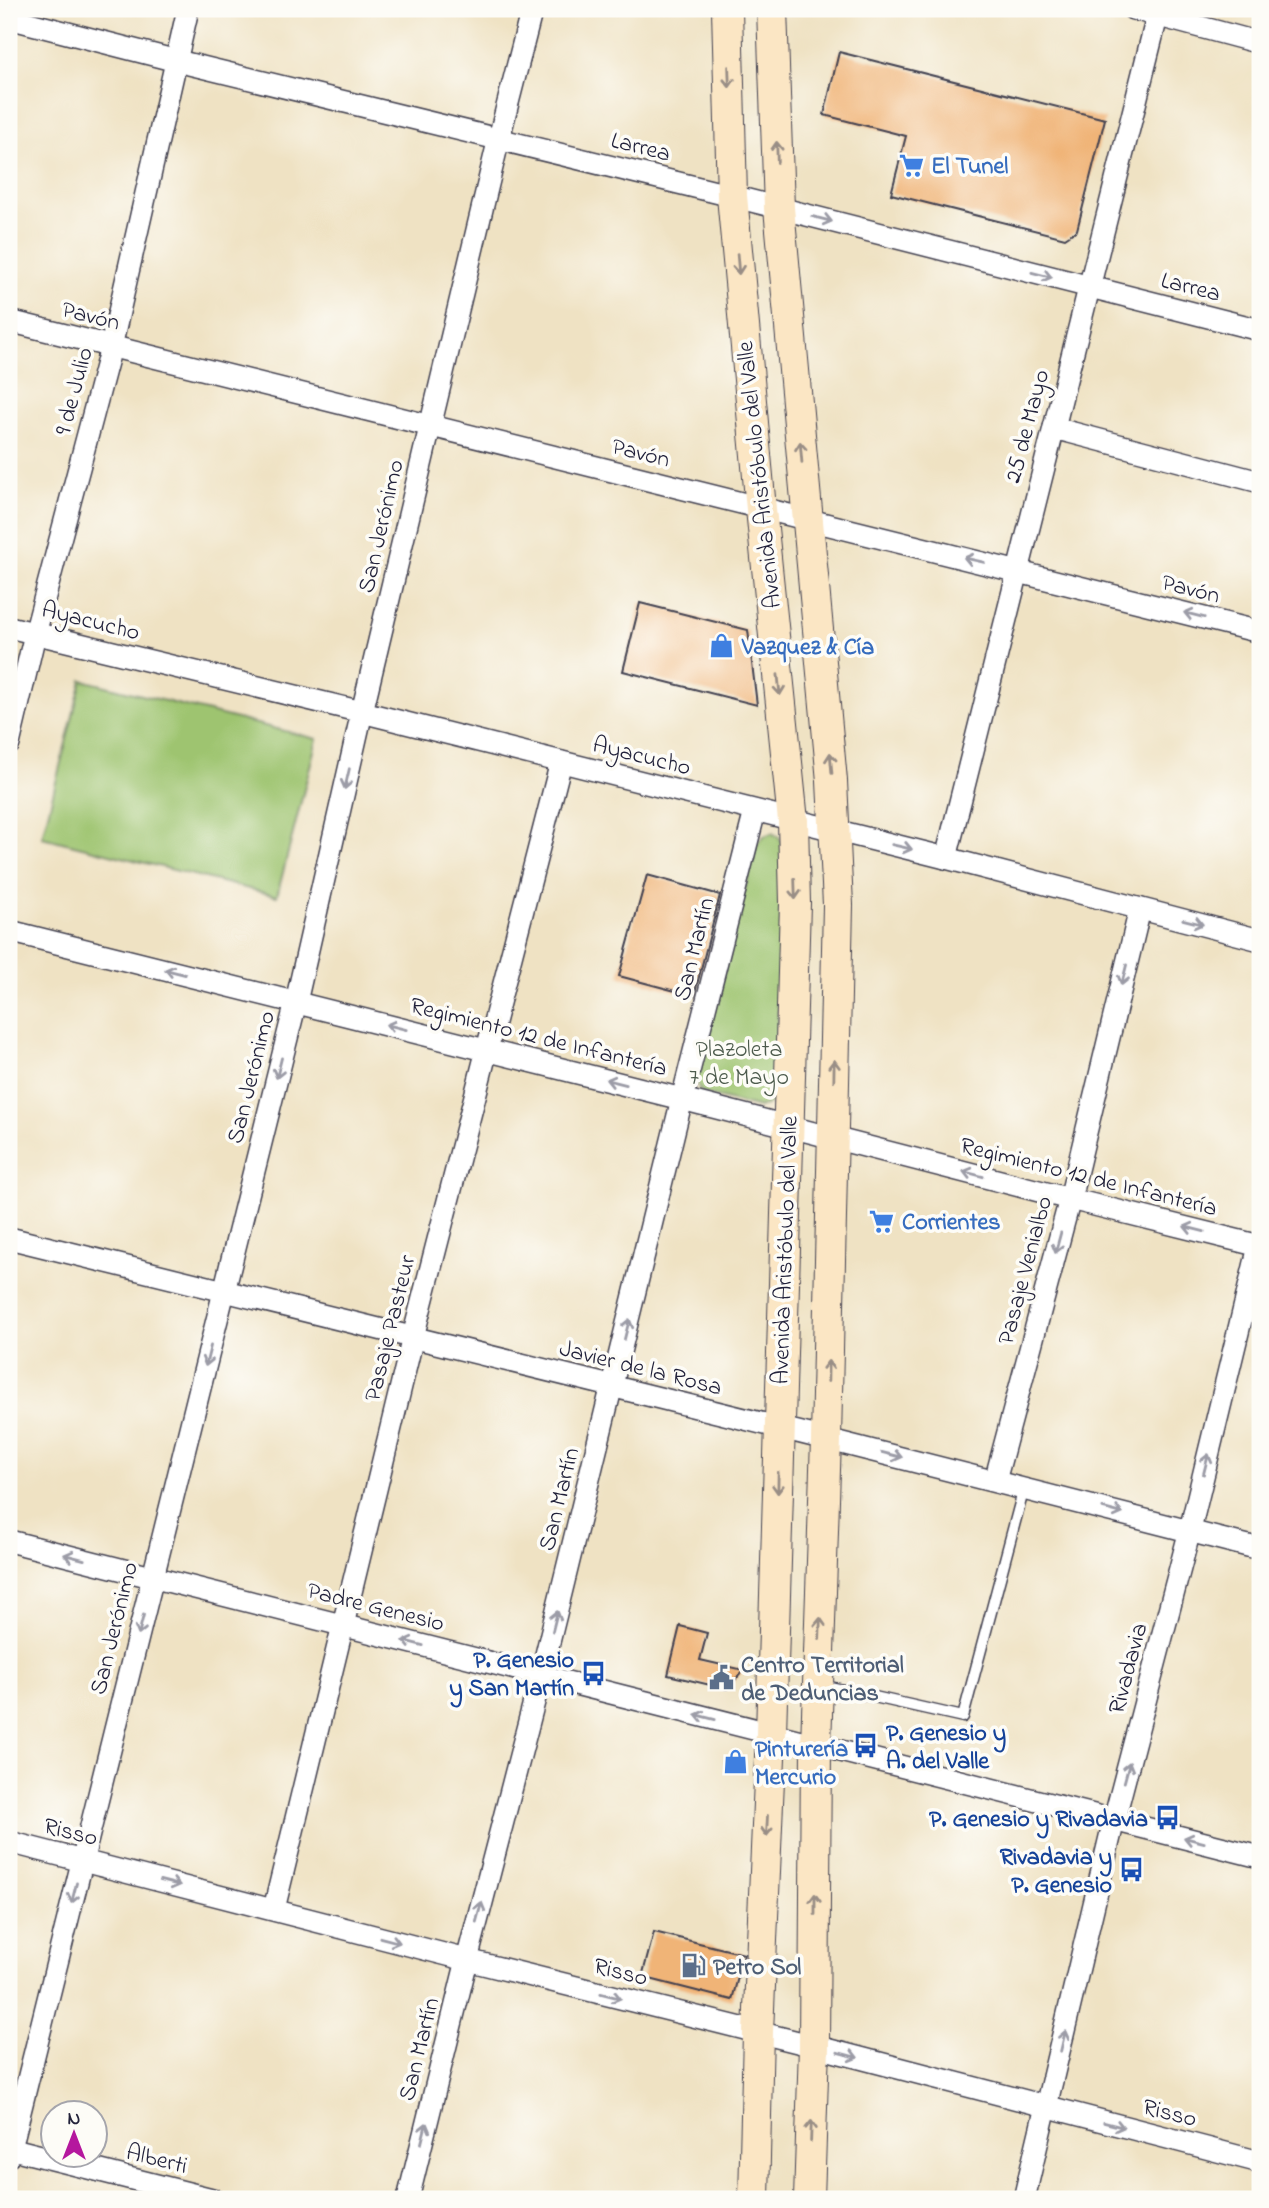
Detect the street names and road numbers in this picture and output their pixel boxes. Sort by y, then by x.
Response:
street label: Larrea [607,124,674,173]
street label: Larrea [1157,264,1224,313]
street label: Pavón [58,293,123,342]
street label: Avenida Aristóbulo del Valle [729,339,792,610]
street label: 9 de Julio [47,344,104,439]
street label: 25 de Mayo [997,366,1061,487]
street label: Pavón [608,430,673,479]
street label: San Jerónimo [350,456,415,597]
street label: Pavón [1158,566,1223,615]
street label: Ayacucho [37,593,143,652]
street label: Ayacucho [588,728,694,787]
street label: San Martín [666,894,725,1005]
street label: Regimiento 12 de Infantería [406,990,671,1087]
street label: San Jerónimo [219,1007,286,1148]
street label: Avenida Aristóbulo del Valle [764,1115,809,1385]
street label: Regimiento 12 de Infantería [956,1130,1221,1227]
street label: Pasaje Venialbo [990,1192,1063,1349]
street label: Pasaje Pasteur [356,1251,427,1405]
street label: Javier de la Rosa [555,1332,725,1407]
street label: San Martín [531,1444,590,1555]
street label: San Jerónimo [82,1558,149,1699]
street label: Padre Genesio [303,1574,448,1642]
street label: Rivadavia [1101,1619,1158,1718]
street label: Risso [40,1810,101,1857]
street label: Risso [590,1950,651,1997]
street label: San Martín [391,1994,450,2105]
street label: Risso [1139,2091,1200,2138]
street label: Alberti [122,2136,191,2185]

